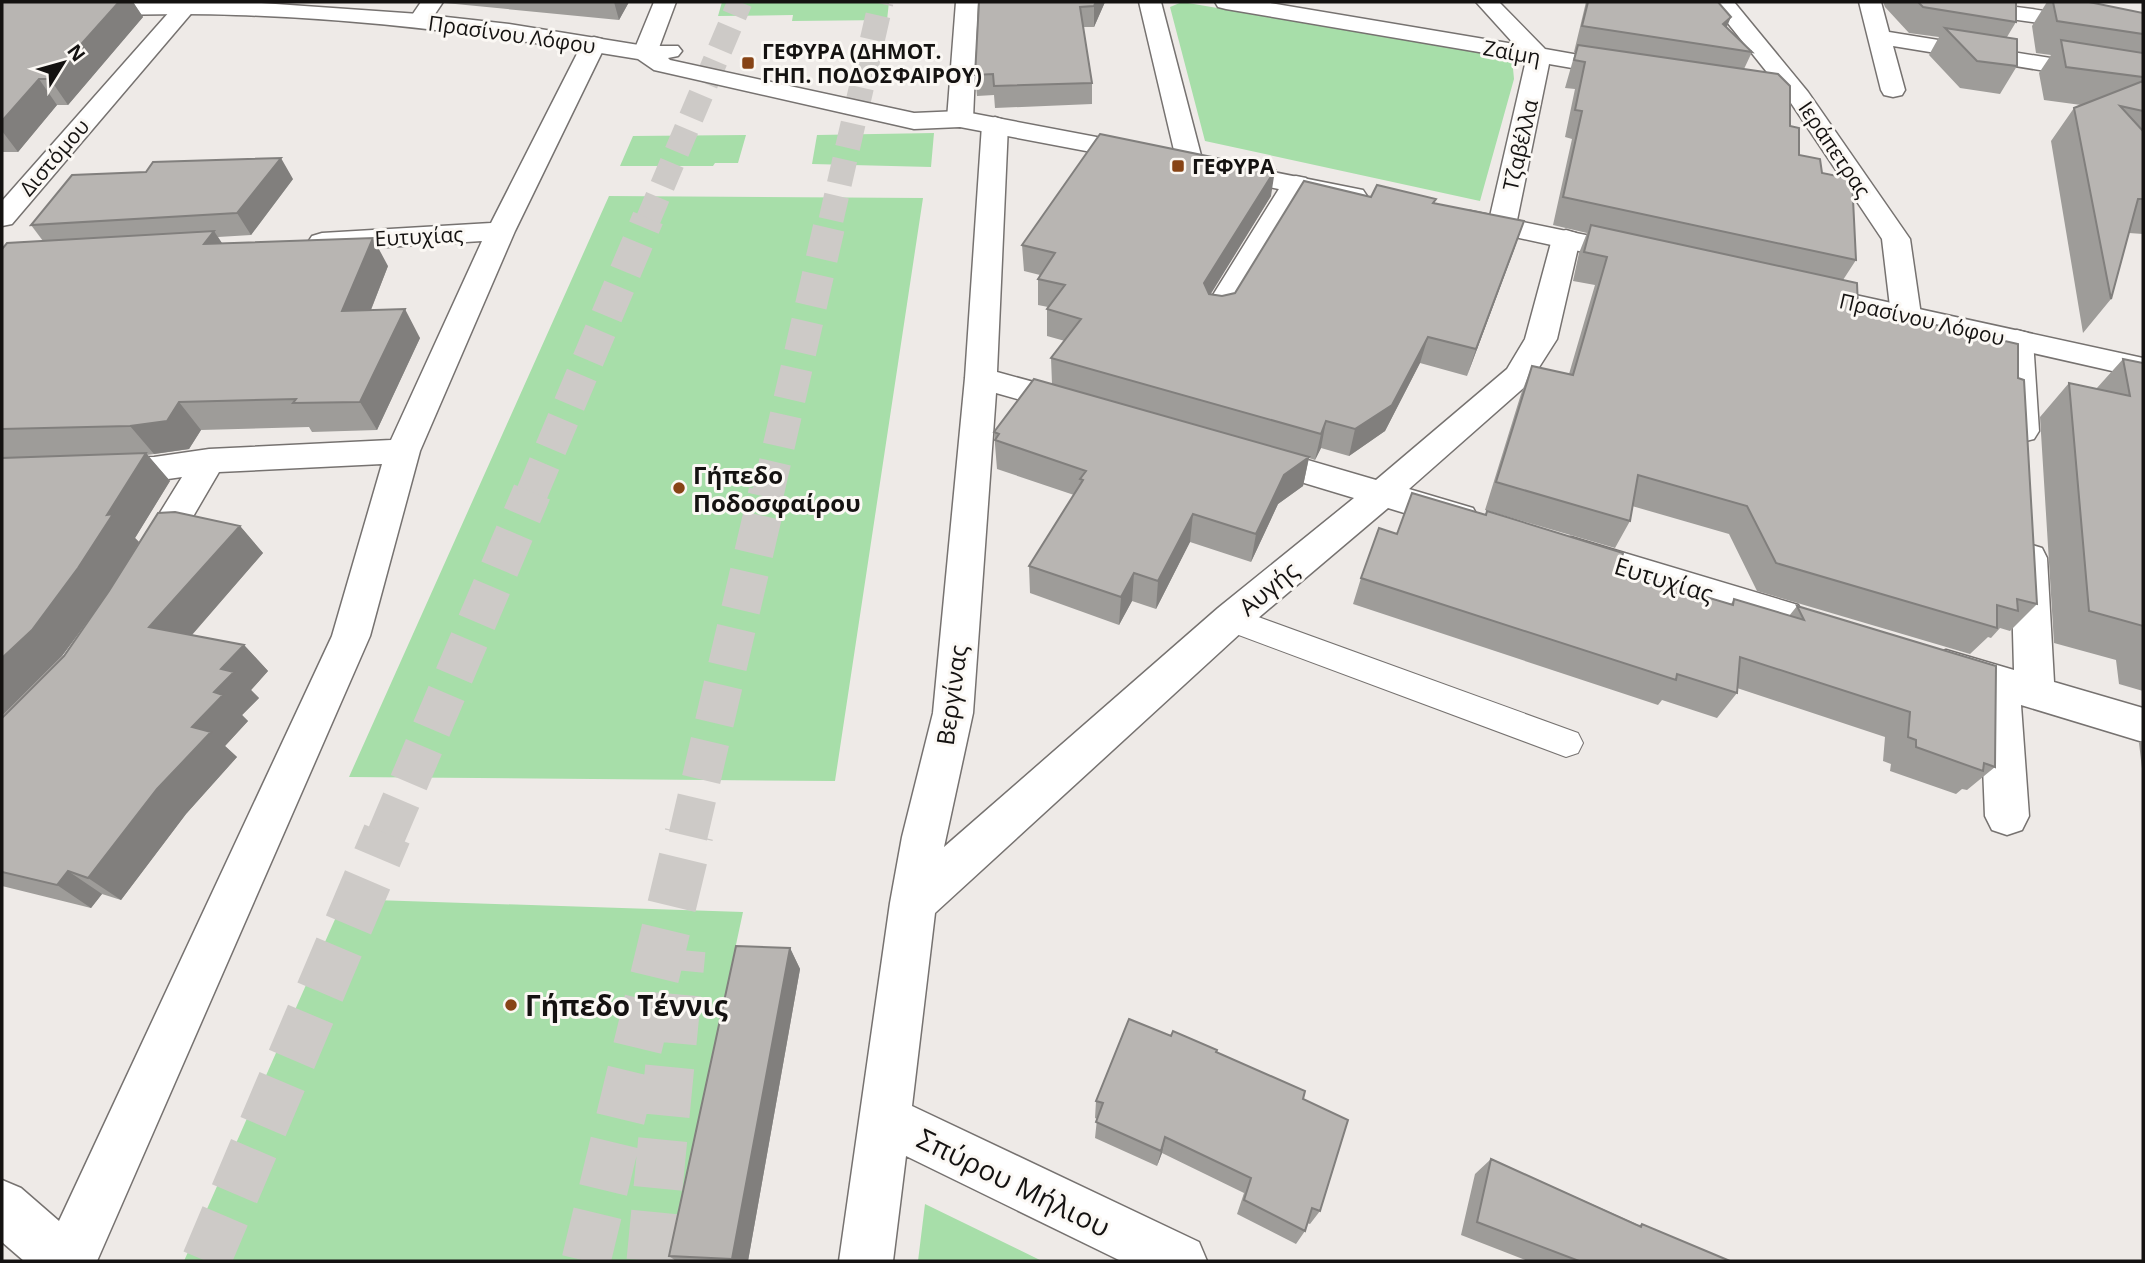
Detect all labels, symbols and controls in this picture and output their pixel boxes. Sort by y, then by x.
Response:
street label: Πρασίνου Λόφου [426,8,598,60]
north arrow [28,28,98,98]
street label: Ζαίμη [1481,33,1543,71]
place label: ΓΕΦΥΡΑ (ΔΗΜΟΤ. ΓΗΠ. ΠΟΔΟΣΦΑΙΡΟΥ) [762,37,982,89]
text: N [62,39,92,67]
marker: ΓΕΦΥΡΑ (ΔΗΜΟΤ. ΓΗΠ. ΠΟΔΟΣΦΑΙΡΟΥ) [740,55,756,71]
street label: Ιεράπετρας [1792,95,1878,203]
street label: Τζαβέλλα [1496,96,1544,193]
street label: Διστόμου [13,113,95,201]
place label: ΓΕΦΥΡΑ [1192,152,1275,180]
marker: ΓΕΦΥΡΑ [1170,158,1186,174]
street label: Ευτυχίας [374,220,464,252]
street label: Πρασίνου Λόφου [1837,286,2007,352]
place label: Γήπεδο Ποδοσφαίρου [693,458,861,519]
marker: Γήπεδο Ποδοσφαίρου [671,480,687,496]
street label: Ευτυχίας [1611,548,1717,610]
street label: Αυγής [1231,553,1305,623]
street label: Βεργίνας [928,643,974,747]
place label: Γήπεδο Τέννις [525,986,728,1024]
marker: Γήπεδο Τέννις [503,997,519,1013]
street label: Σπύρου Μήλιου [911,1119,1117,1245]

